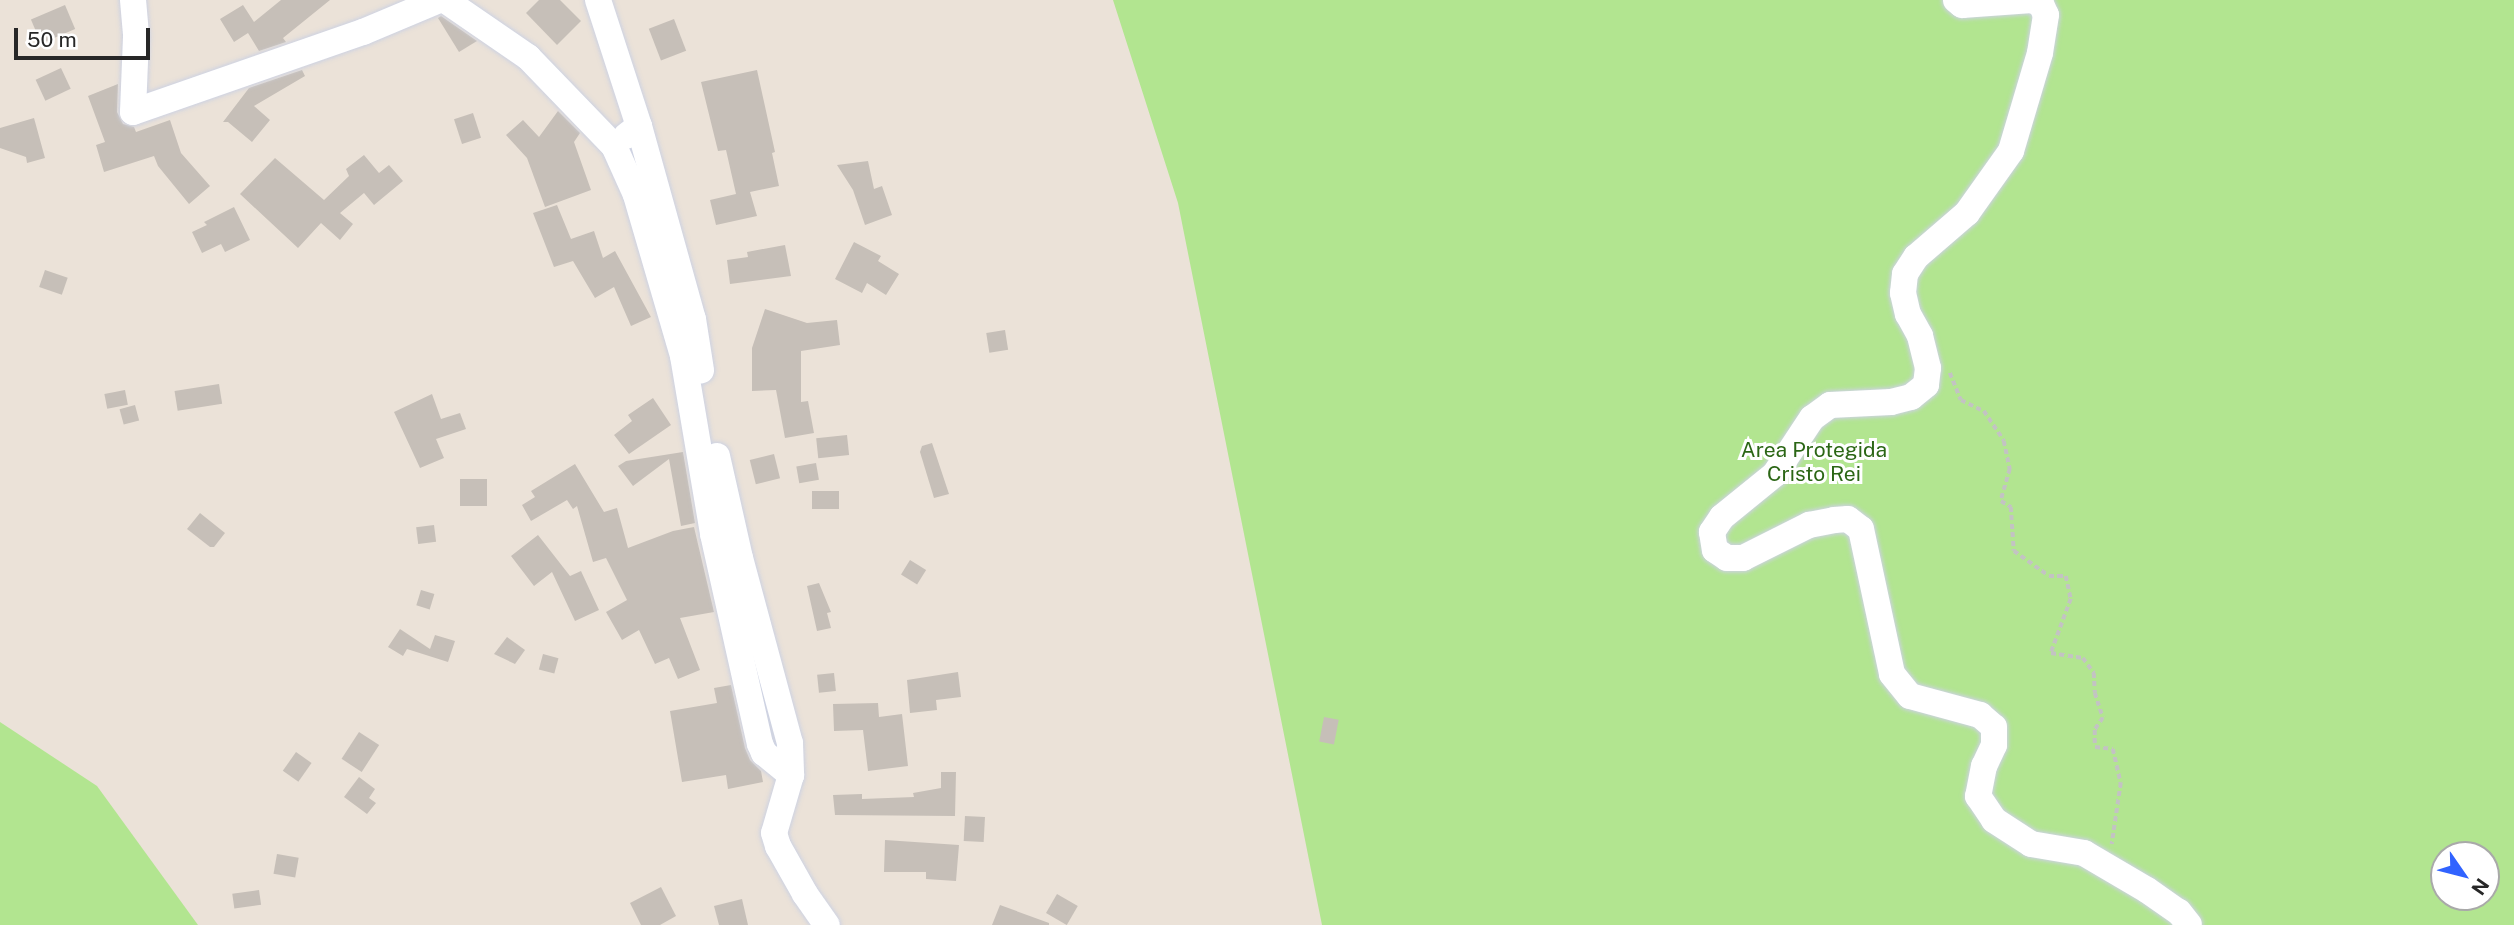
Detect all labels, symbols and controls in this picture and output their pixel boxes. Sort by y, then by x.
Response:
scale bar [18,14,154,58]
text: 50 m [27,27,77,52]
park label: Area Protegida Cristo Rei [1741,437,1887,487]
north arrow [2430,841,2500,911]
text: N [2467,874,2494,899]

